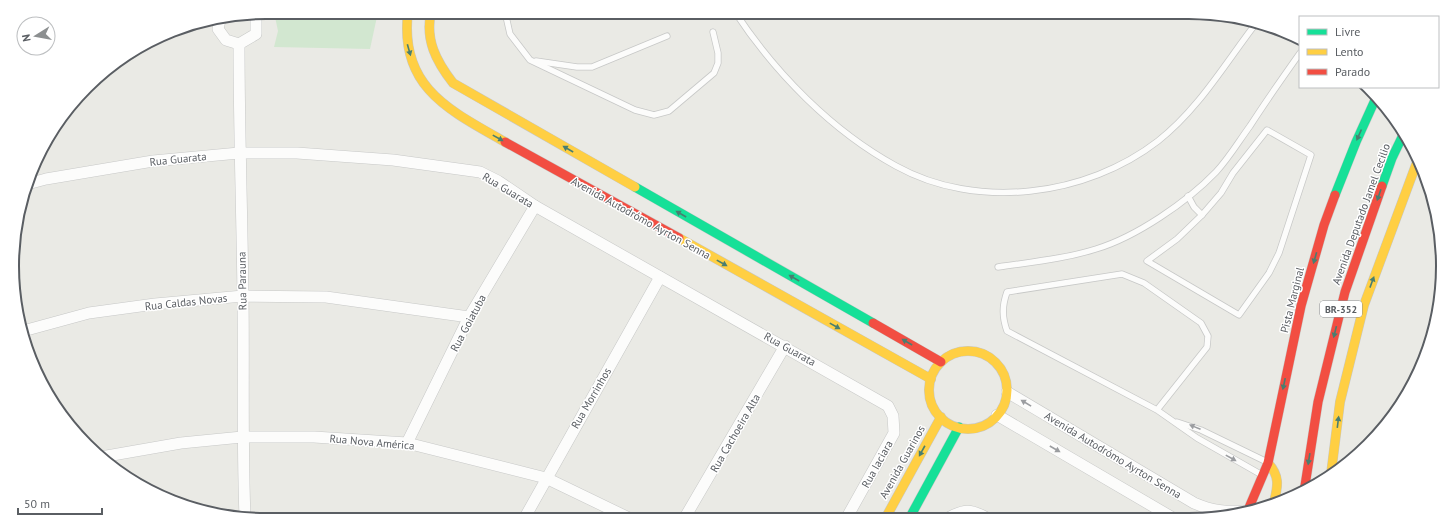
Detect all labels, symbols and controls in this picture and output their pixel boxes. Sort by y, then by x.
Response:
north arrow [16,16,56,56]
legend [1299,16,1439,88]
text: Livre [1335,24,1360,39]
text: N [19,33,34,43]
text: Lento [1335,44,1364,59]
one-way arrow [406,45,412,57]
text: Parado [1335,64,1370,79]
one-way arrow [1356,130,1362,141]
one-way arrow [492,135,504,142]
street label: Avenida Deputado Jamel Cecilio [1329,141,1393,287]
one-way arrow [563,146,574,153]
street label: Rua Guarata [149,149,207,169]
street label: Rua Guarata [480,169,536,211]
street label: Avenida Autodrómo Ayrton Senna [569,174,713,262]
one-way arrow [1376,190,1382,202]
one-way arrow [675,210,687,217]
street label: Rua Parauna [234,252,250,310]
one-way arrow [1312,252,1318,264]
one-way arrow [716,259,728,266]
street label: Pista Marginal [1277,265,1307,334]
one-way arrow [788,274,800,281]
one-way arrow [1370,276,1376,288]
street label: Rua Caldas Novas [144,291,228,313]
street label: Rua Goiatuba [447,292,489,354]
road number: BR-352 [1320,301,1362,317]
one-way arrow [830,323,841,330]
one-way arrow [1332,326,1338,338]
street label: Rua Guarata [762,329,818,369]
one-way arrow [901,339,913,346]
street label: Rua Morrinhos [568,365,614,431]
one-way arrow [1281,378,1287,390]
street label: Rua Cachoeira Alta [707,391,763,475]
one-way arrow [1021,399,1031,407]
street label: Avenida Autodrómo Ayrton Senna [1042,409,1184,501]
one-way arrow [1334,416,1341,428]
street label: Avenida Guarinos [876,423,928,501]
one-way arrow [1188,424,1200,430]
street label: Rua Nova América [329,431,415,453]
street label: Rua Iaciara [858,438,896,490]
one-way arrow [919,445,926,457]
one-way arrow [1049,446,1061,453]
one-way arrow [1306,453,1312,466]
one-way arrow [1225,454,1236,461]
scale bar [18,490,102,516]
text: 50 m [24,496,50,511]

